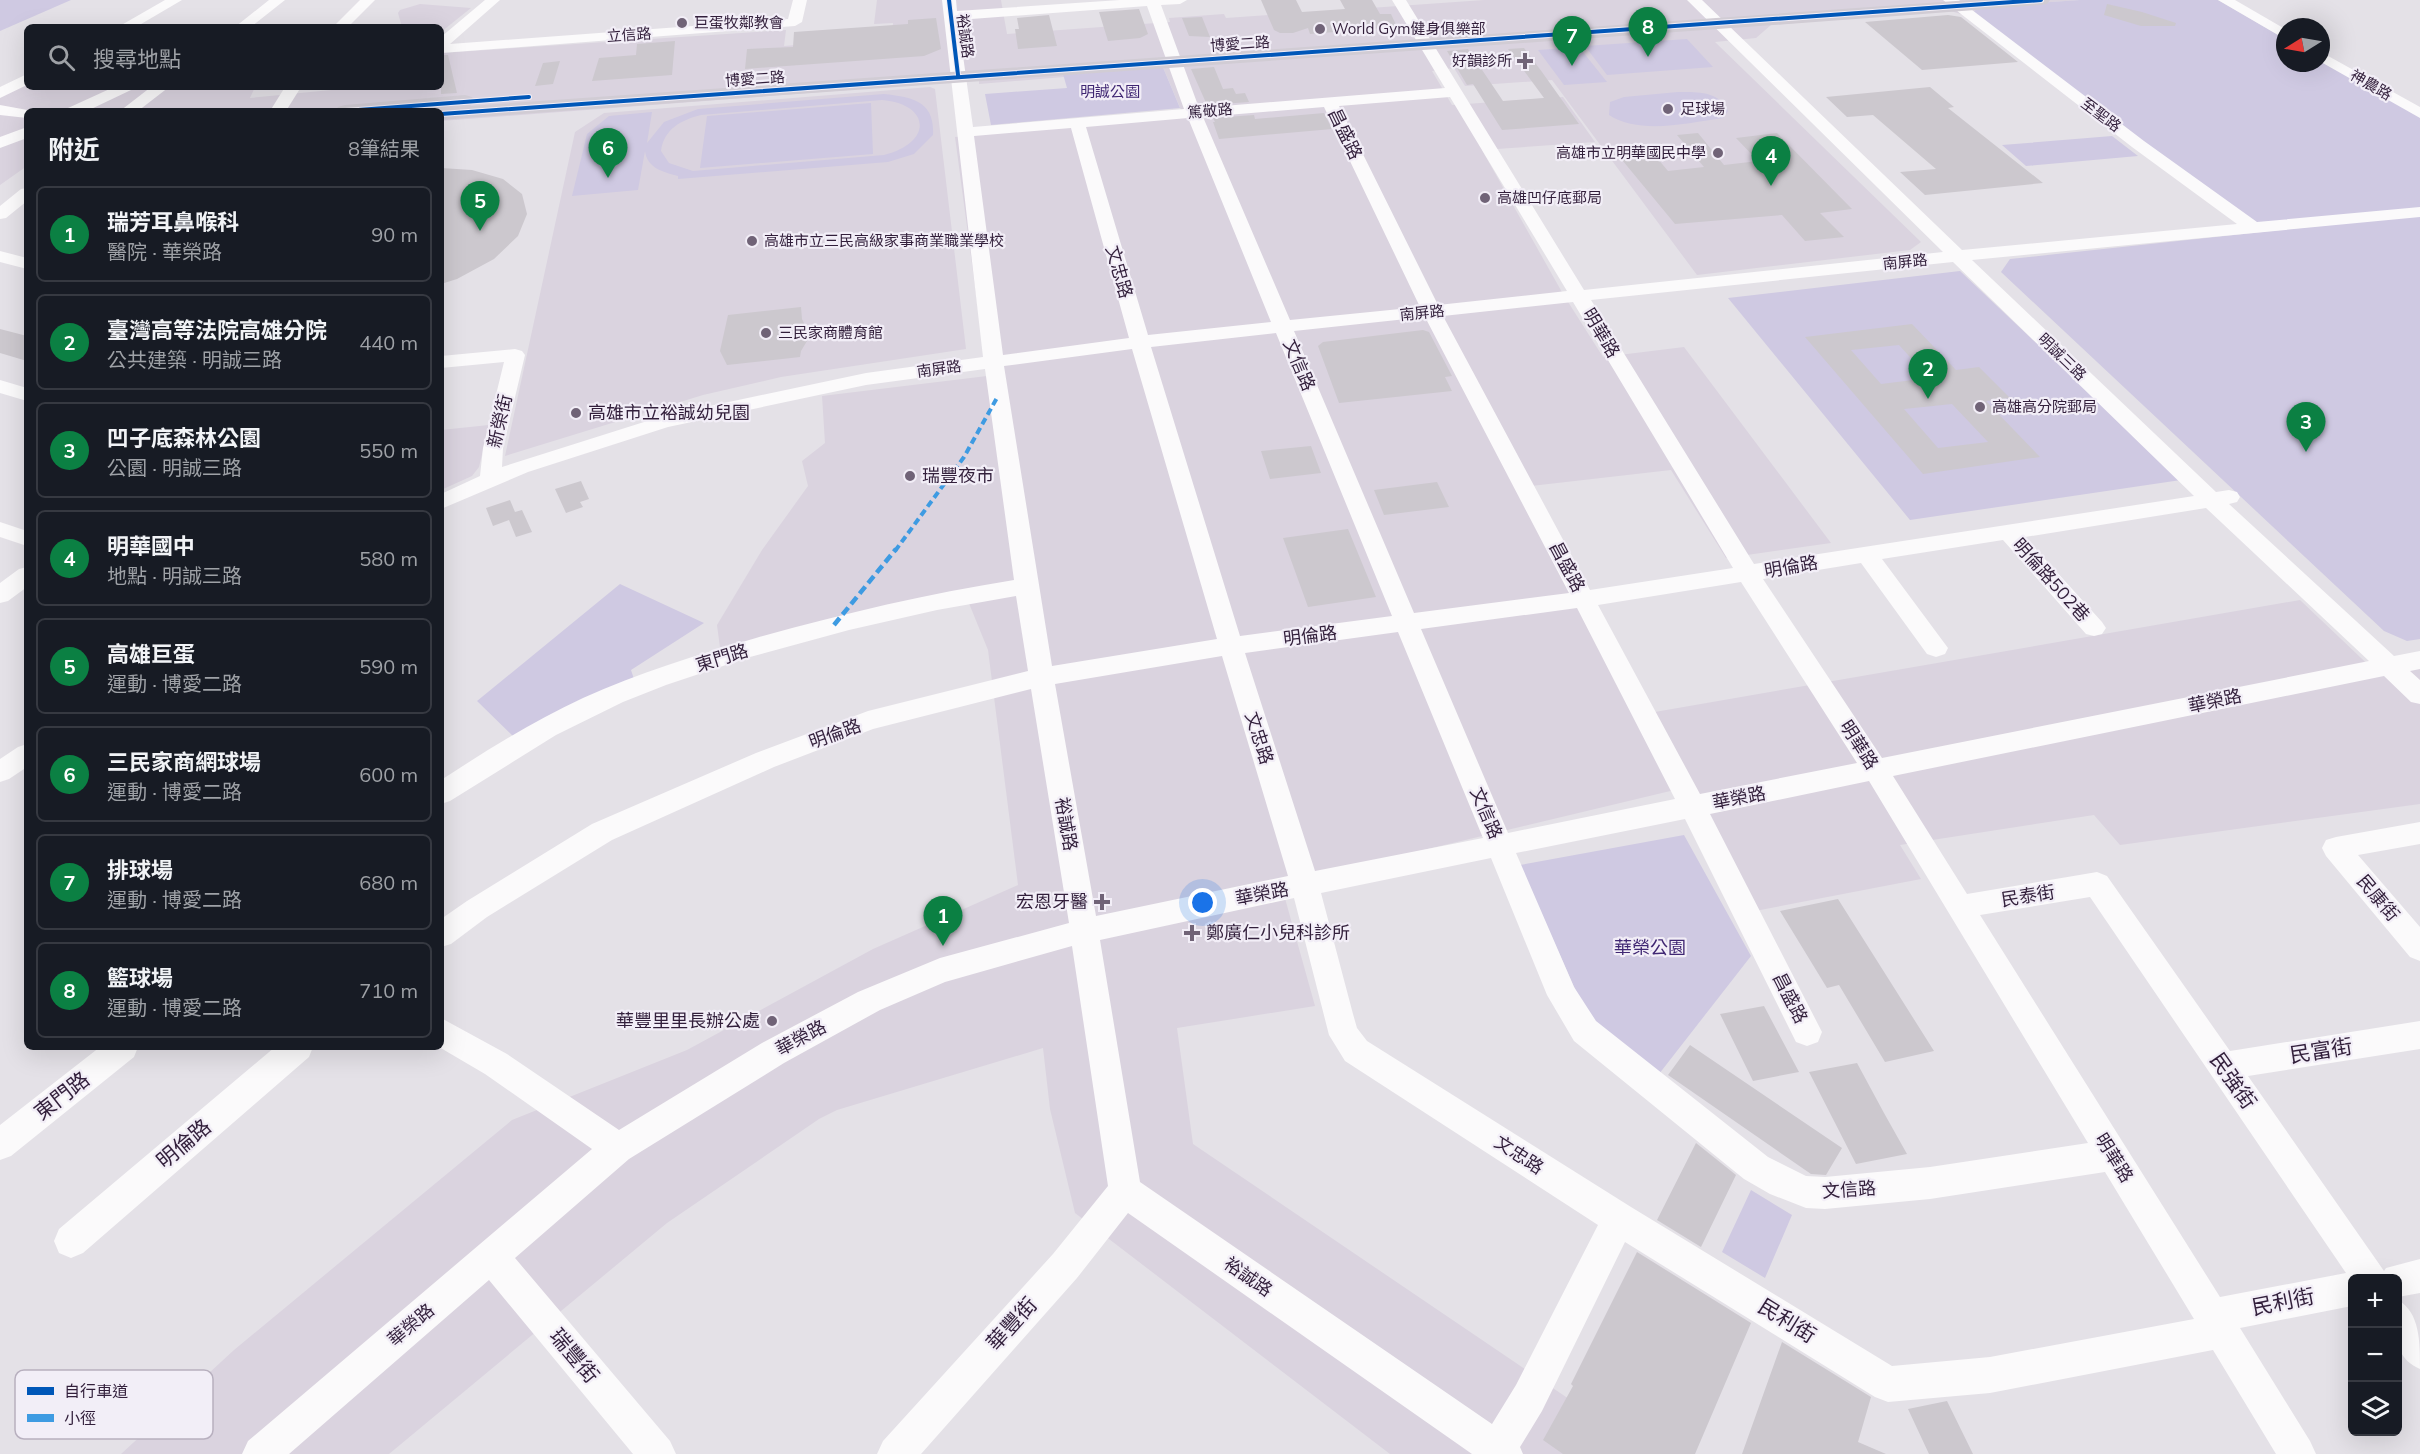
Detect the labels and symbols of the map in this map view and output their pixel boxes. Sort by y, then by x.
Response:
pin: 8 [1628,8,1668,57]
street label: 裕誠路 [953,12,978,60]
place label: 巨蛋牧鄰教會 [694,13,784,32]
marker: 巨蛋牧鄰教會 [675,16,689,30]
pin: 7 [1552,16,1592,66]
north arrow [2276,18,2330,72]
place label: World Gym健身俱樂部 [1332,19,1485,38]
marker: World Gym健身俱樂部 [1313,22,1327,36]
street label: 立信路 [606,23,652,46]
street label: 博愛二路 [1209,32,1271,55]
place label: 好韻診所 [1452,51,1512,70]
marker: 好韻診所 [1516,52,1534,70]
street label: 神農路 [2347,65,2395,104]
street label: 博愛二路 [724,67,786,90]
park label: 明誠公園 [1080,82,1140,101]
street label: 至聖路 [2078,93,2125,136]
street label: 篤敬路 [1187,99,1233,122]
place label: 足球場 [1680,99,1725,118]
marker: 足球場 [1661,102,1675,116]
street label: 昌盛路 [1323,104,1368,163]
pin: 6 [588,128,628,178]
pin: 4 [1752,136,1790,186]
place label: 高雄市立明華國民中學 [1556,143,1706,162]
marker: 高雄市立明華國民中學 [1711,146,1725,160]
pin: 5 [460,182,500,231]
place label: 高雄凹仔底郵局 [1497,188,1602,207]
marker: 高雄凹仔底郵局 [1478,191,1492,205]
place label: 高雄市立三民高級家事商業職業學校 [764,231,1004,250]
marker: 高雄市立三民高級家事商業職業學校 [745,234,759,248]
street label: 文忠路 [1101,243,1138,301]
street label: 南屏路 [1882,250,1928,273]
street label: 南屏路 [1399,301,1445,324]
street label: 明華路 [1578,304,1625,362]
place label: 三民家商體育館 [778,323,883,342]
marker: 三民家商體育館 [759,326,773,340]
street label: 明誠三路 [2034,329,2091,384]
street label: 文信路 [1278,335,1321,394]
pin: 2 [1908,350,1948,399]
street label: 南屏路 [915,356,963,381]
street label: 新榮街 [482,392,517,450]
place label: 高雄高分院郵局 [1992,397,2097,416]
marker: 高雄高分院郵局 [1973,400,1987,414]
place label: 高雄市立裕誠幼兒園 [588,401,750,424]
pin: 3 [2286,402,2326,452]
marker: 高雄市立裕誠幼兒園 [569,406,583,420]
place label: 瑞豐夜市 [922,464,994,487]
marker: 瑞豐夜市 [903,469,917,483]
street label: 明倫路502巷 [2008,533,2095,626]
street label: 昌盛路 [1545,538,1590,596]
street label: 明倫路 [1762,550,1819,583]
street label: 明倫路 [1282,621,1338,650]
street label: 東門路 [693,639,751,676]
street label: 華榮路 [2186,684,2244,717]
street label: 文忠路 [1240,709,1279,767]
street label: 明倫路 [806,713,864,754]
street label: 明華路 [1835,716,1884,774]
street label: 華榮路 [1710,781,1768,814]
street label: 文信路 [1465,783,1508,842]
street label: 裕誠路 [1050,795,1083,852]
street label: 民康街 [2352,870,2405,926]
street label: 華榮路 [1233,877,1291,910]
street label: 民泰街 [1999,880,2056,911]
your location [1188,888,1217,917]
place label: 宏恩牙醫 [1016,890,1088,913]
marker: 宏恩牙醫 [1093,893,1111,911]
pin: 1 [924,896,962,946]
place label: 鄭廣仁小兒科診所 [1206,921,1350,944]
marker: 鄭廣仁小兒科診所 [1183,924,1201,942]
park label: 華榮公園 [1614,936,1686,959]
street label: 昌盛路 [1768,968,1813,1027]
place label: 華豐里里長辦公處 [616,1009,760,1032]
marker: 華豐里里長辦公處 [765,1014,779,1028]
street label: 華榮路 [772,1015,830,1060]
street label: 民富街 [2288,1032,2354,1068]
street label: 民強街 [2205,1047,2263,1114]
street label: 東門路 [29,1066,94,1125]
street label: 明倫路 [151,1113,216,1173]
street label: 明華路 [2090,1129,2138,1187]
street label: 文忠路 [1490,1130,1548,1179]
street label: 文信路 [1821,1176,1877,1203]
street label: 裕誠路 [1220,1252,1277,1301]
street label: 民利街 [2249,1282,2316,1320]
street label: 華豐街 [981,1291,1042,1355]
street label: 民利街 [1754,1292,1821,1348]
street label: 華榮路 [383,1298,439,1351]
street label: 瑞豐街 [545,1323,605,1388]
legend [15,1370,213,1439]
text: 自行車道 [64,1381,128,1401]
text: 小徑 [64,1408,96,1428]

